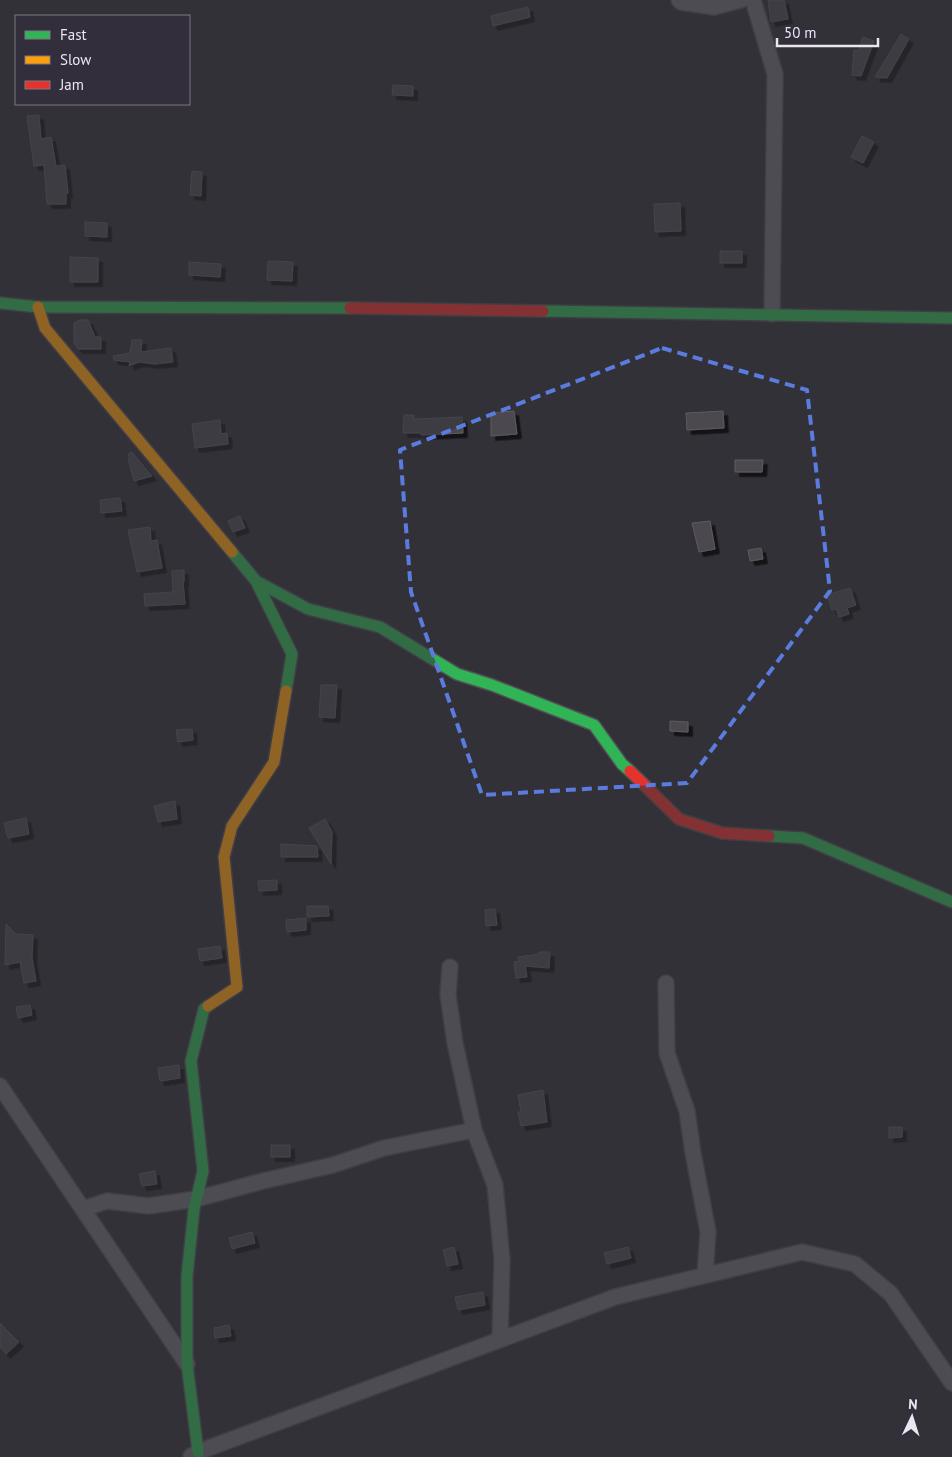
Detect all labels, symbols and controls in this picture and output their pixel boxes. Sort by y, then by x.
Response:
legend [15,15,190,105]
scale bar [777,15,878,47]
text: 50 m [784,23,817,42]
text: Fast [60,25,87,44]
text: Slow [60,50,91,69]
text: Jam [59,75,84,94]
north arrow [887,1392,937,1442]
text: N [908,1395,918,1413]

